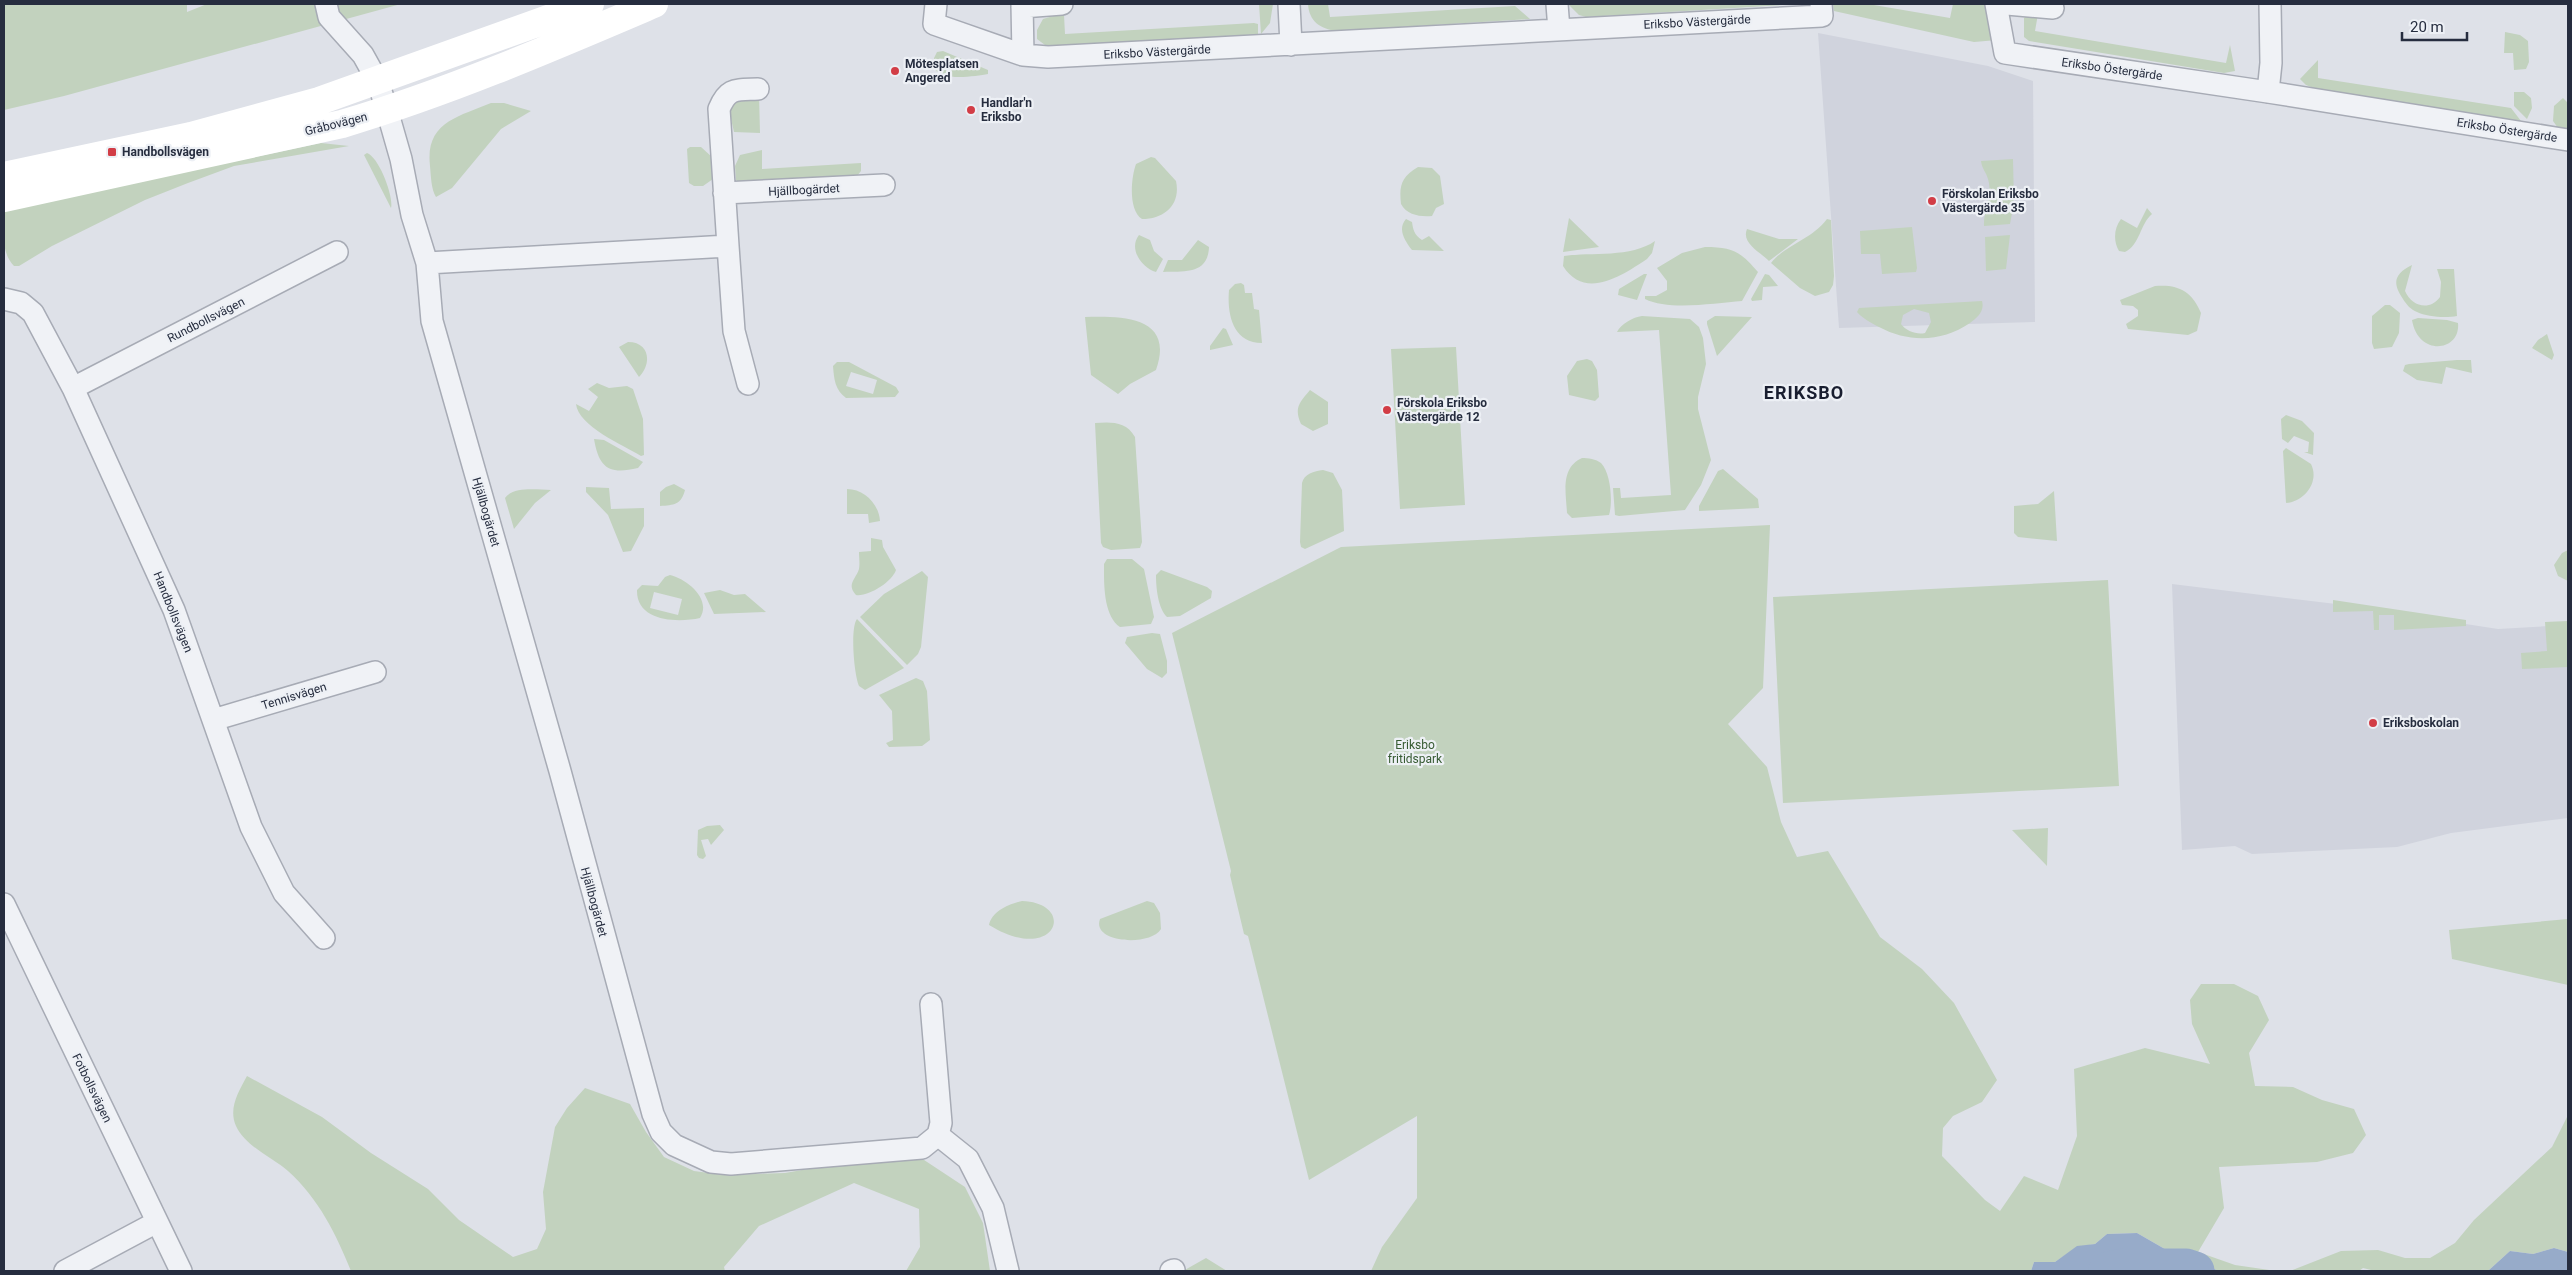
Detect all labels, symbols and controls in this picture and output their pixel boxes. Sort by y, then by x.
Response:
scale bar [2402,10,2467,42]
street label: Eriksbo Västergärde [1643,12,1751,32]
text: 20 m [2410,18,2444,36]
street label: Eriksbo Västergärde [1103,42,1211,62]
street label: Eriksbo Östergärde [2061,54,2163,83]
place label: Mötesplatsen Angered [905,57,979,85]
marker: Mötesplatsen Angered [889,65,901,77]
place label: Handlar'n Eriksbo [981,96,1032,124]
marker: Handlar'n Eriksbo [965,104,977,116]
street label: Gråbovägen [303,109,369,139]
street label: Eriksbo Östergärde [2456,114,2558,145]
place label: Handbollsvägen [122,145,209,159]
marker: Handbollsvägen [106,146,118,158]
street label: Hjällbogärdet [768,181,840,199]
place label: Förskolan Eriksbo Västergärde 35 [1942,187,2039,215]
marker: Förskolan Eriksbo Västergärde 35 [1926,195,1938,207]
street label: Rundbollsvägen [165,294,247,346]
district label: ERIKSBO [1764,382,1844,403]
place label: Förskola Eriksbo Västergärde 12 [1397,396,1487,424]
marker: Förskola Eriksbo Västergärde 12 [1381,404,1393,416]
street label: Hjällbogärdet [469,476,503,548]
street label: Handbollsvägen [150,569,196,655]
street label: Tennisvägen [260,679,328,713]
place label: Eriksboskolan [2383,716,2459,730]
marker: Eriksboskolan [2367,717,2379,729]
park label: Eriksbo fritidspark [1388,738,1443,766]
street label: Hjällbogärdet [578,866,610,938]
street label: Fotbollsvägen [69,1051,115,1125]

